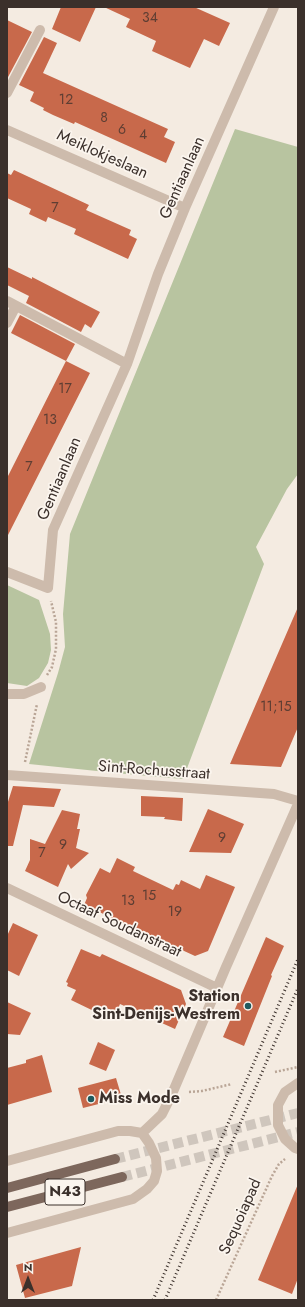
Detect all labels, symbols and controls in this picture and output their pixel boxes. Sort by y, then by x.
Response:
house number: 34 [142,11,158,27]
house number: 12 [59,93,73,109]
house number: 8 [100,111,108,127]
house number: 6 [118,123,126,139]
street label: Meiklokjeslaan [53,126,151,184]
house number: 4 [139,128,147,144]
street label: Gentiaanlaan [156,134,210,222]
house number: 7 [51,201,59,217]
house number: 17 [58,382,72,398]
house number: 13 [43,413,57,429]
street label: Gentiaanlaan [34,435,86,523]
house number: 7 [25,460,33,476]
house number: 11;15 [260,700,292,716]
street label: Sint-Rochusstraat [97,758,211,784]
house number: 9 [218,831,226,847]
house number: 9 [59,838,67,854]
house number: 7 [38,846,46,862]
street label: Octaaf Soudanstraat [54,888,184,962]
house number: 15 [142,889,156,905]
house number: 13 [121,894,135,910]
house number: 19 [168,905,182,921]
place label: Station Sint-Denijs-Westrem [92,987,240,1025]
marker: Station Sint-Denijs-Westrem [243,1001,253,1011]
place label: Miss Mode [99,1089,180,1109]
marker: Miss Mode [86,1094,96,1104]
street label: Sequoiapad [216,1176,266,1258]
road number: N43 [45,1179,85,1205]
north arrow [8,1259,48,1299]
text: N [24,1259,32,1275]

